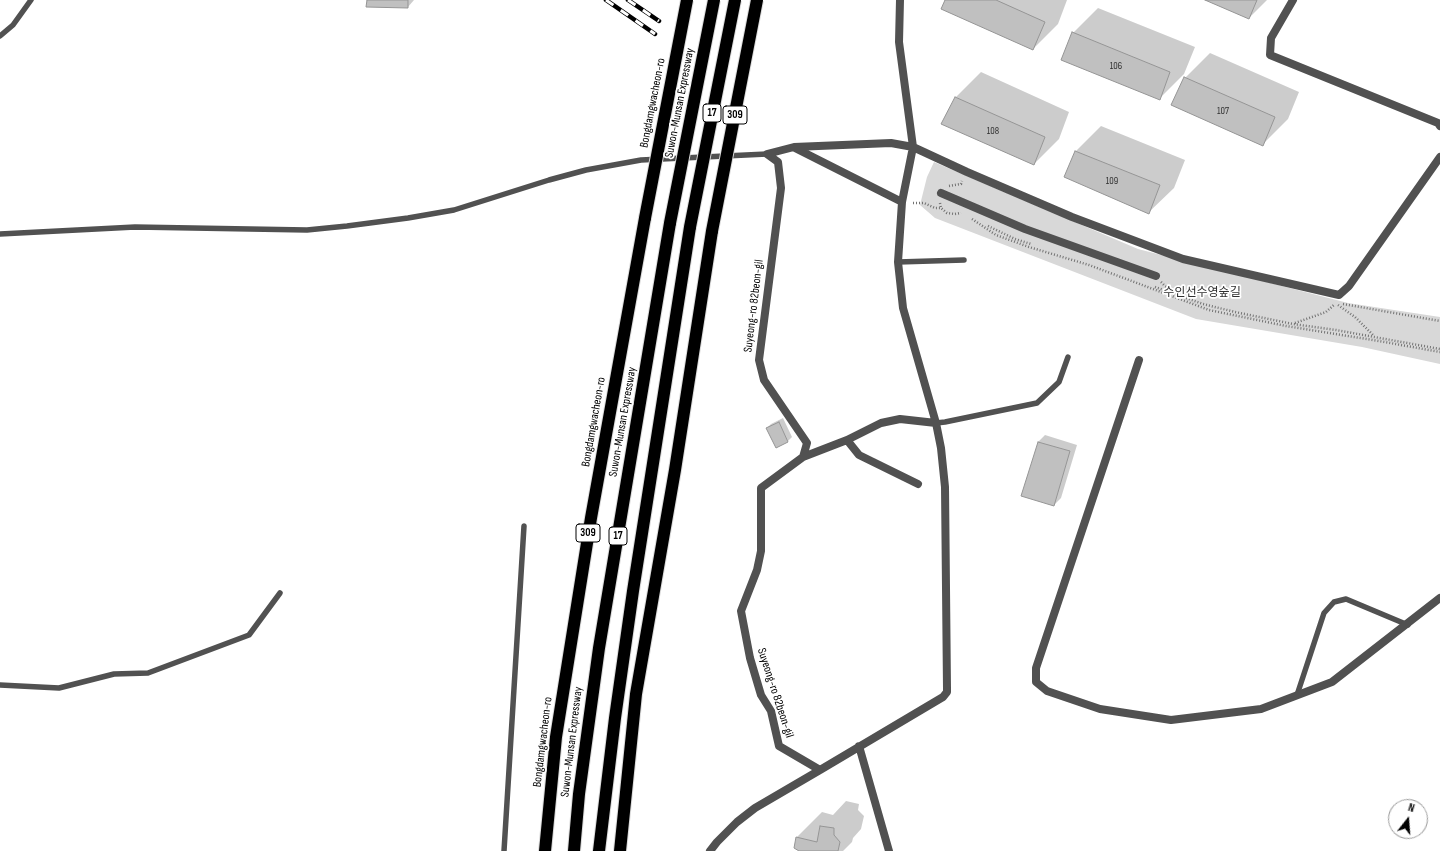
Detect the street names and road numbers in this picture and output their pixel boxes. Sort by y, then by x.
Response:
street label: Suwon-Munsan Expressway [662,47,698,159]
street label: Bongdamgwacheon-ro [637,57,669,149]
road number: 17 [703,104,721,122]
road number: 309 [723,106,747,124]
street label: Suyeong-ro 82beon-gil [741,259,767,353]
street label: Suwon-Munsan Expressway [606,366,640,478]
street label: Bongdamgwacheon-ro [579,376,609,468]
road number: 309 [576,524,600,542]
road number: 17 [609,527,627,545]
street label: Suyeong-ro 82beon-gil [754,646,796,740]
street label: Suwon-Munsan Expressway [558,686,586,798]
street label: Bongdamgwacheon-ro [530,696,556,788]

